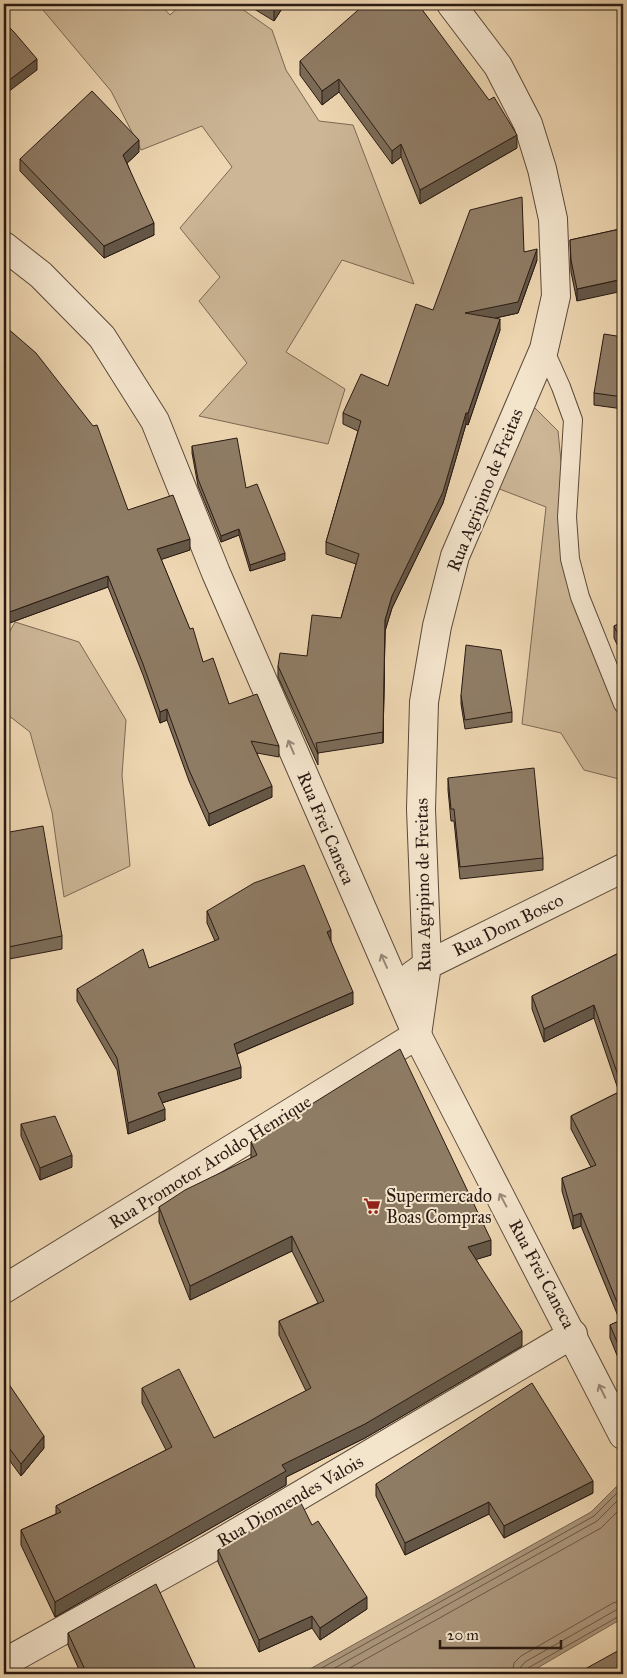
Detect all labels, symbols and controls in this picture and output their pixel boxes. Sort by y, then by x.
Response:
street label: Rua Agripino de Freitas [442,405,529,575]
one-way arrow [286,740,296,755]
street label: Rua Frei Caneca [292,768,360,888]
street label: Rua Agripino de Freitas [410,798,437,972]
street label: Rua Dom Bosco [449,889,567,961]
one-way arrow [378,954,388,969]
street label: Rua Promotor Aroldo Henrique [105,1090,316,1234]
place label: Supermercado Boas Compras [386,1185,492,1228]
one-way arrow [498,1193,507,1208]
supermarket icon: Supermercado Boas Compras [362,1196,382,1216]
street label: Rua Frei Caneca [504,1216,580,1333]
one-way arrow [596,1384,606,1399]
street label: Rua Diomendes Valois [213,1450,367,1552]
scale bar [440,1618,561,1650]
text: 20 m [447,1626,479,1644]

